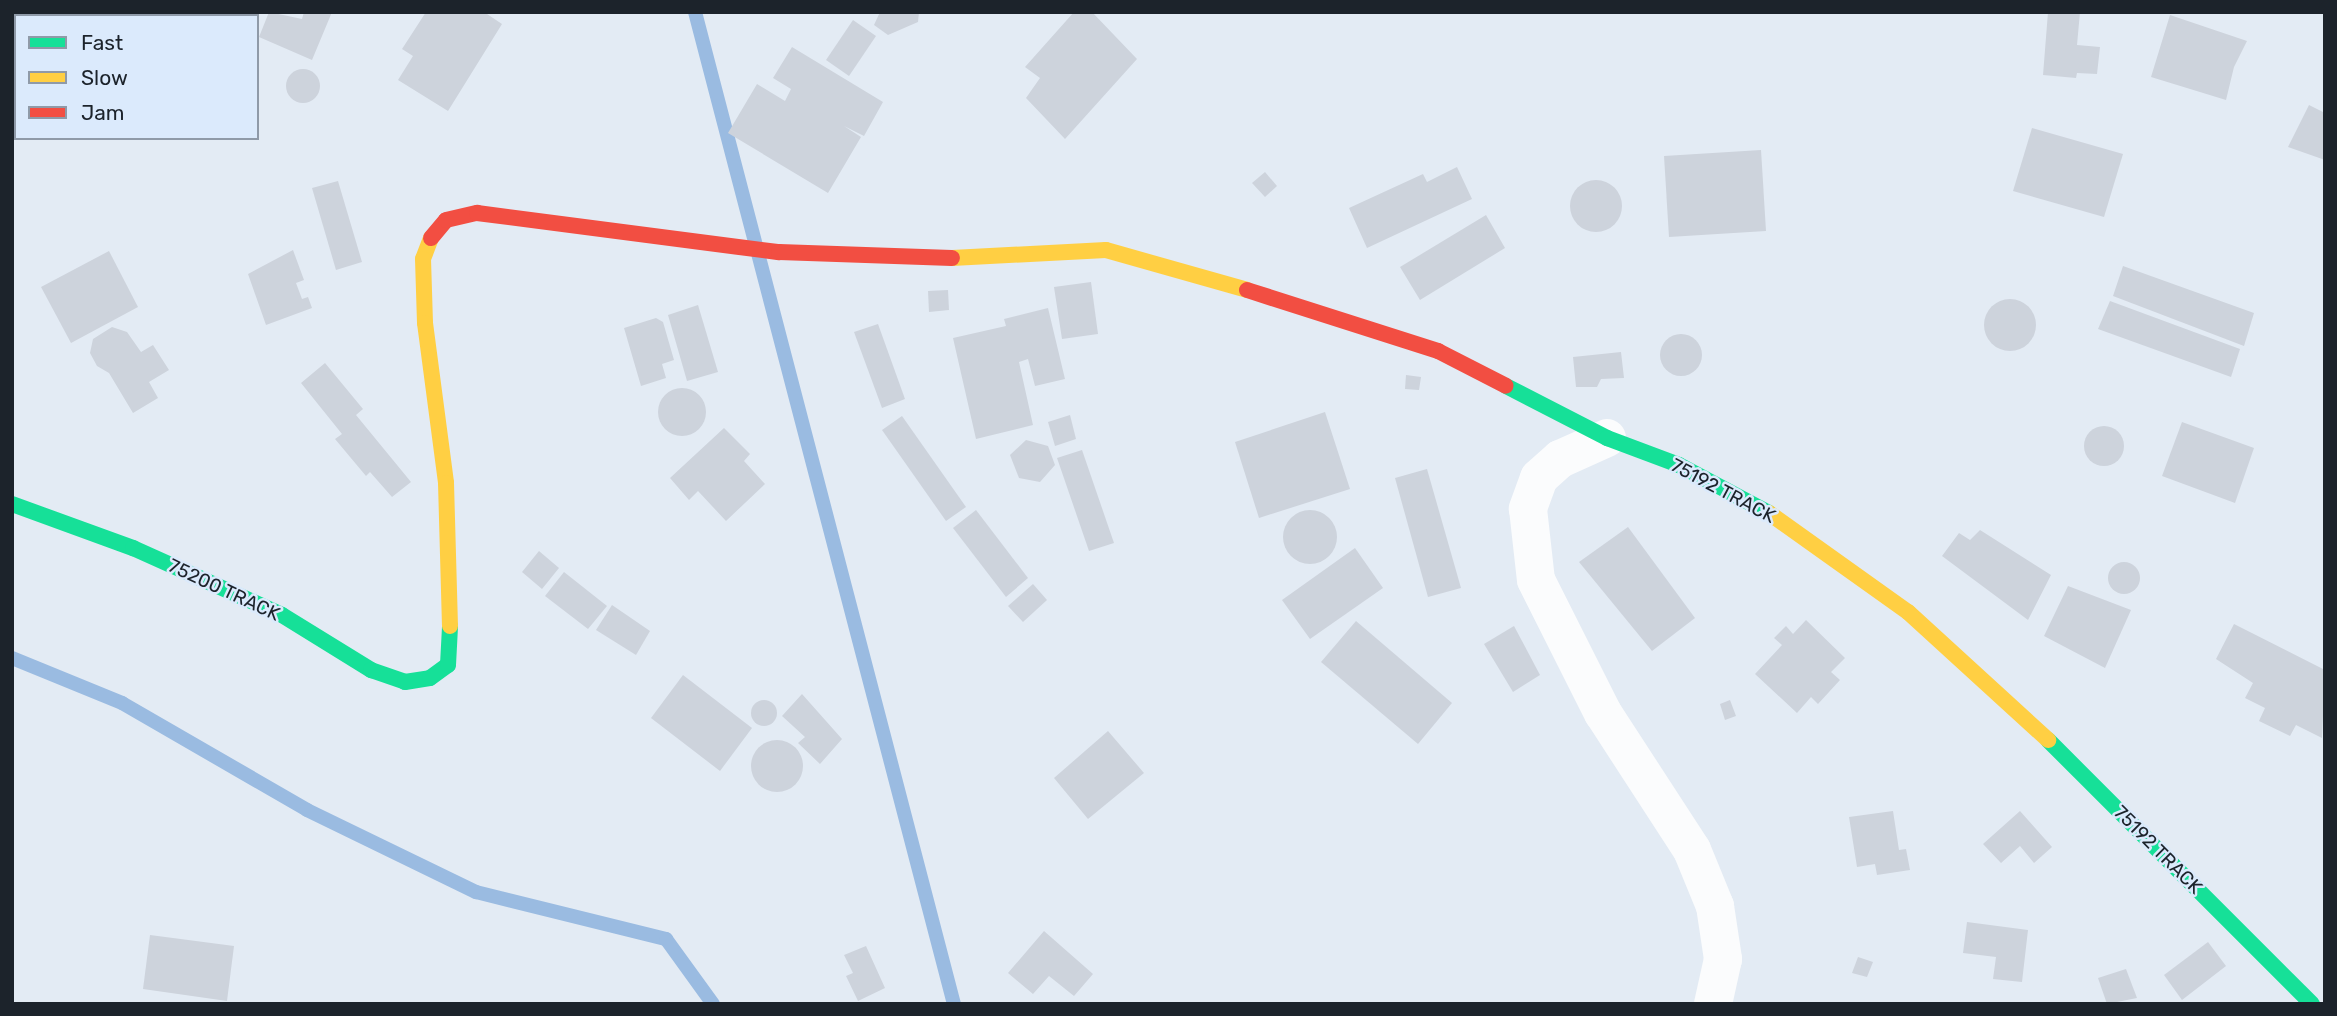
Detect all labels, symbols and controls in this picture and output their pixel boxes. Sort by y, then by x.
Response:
legend [14,14,259,140]
text: Fast [81,30,123,55]
text: Slow [81,65,128,90]
text: Jam [81,100,125,125]
street label: 75192 TRACK [1666,454,1780,528]
street label: 75200 TRACK [164,554,284,626]
street label: 75192 TRACK [2109,801,2207,899]

